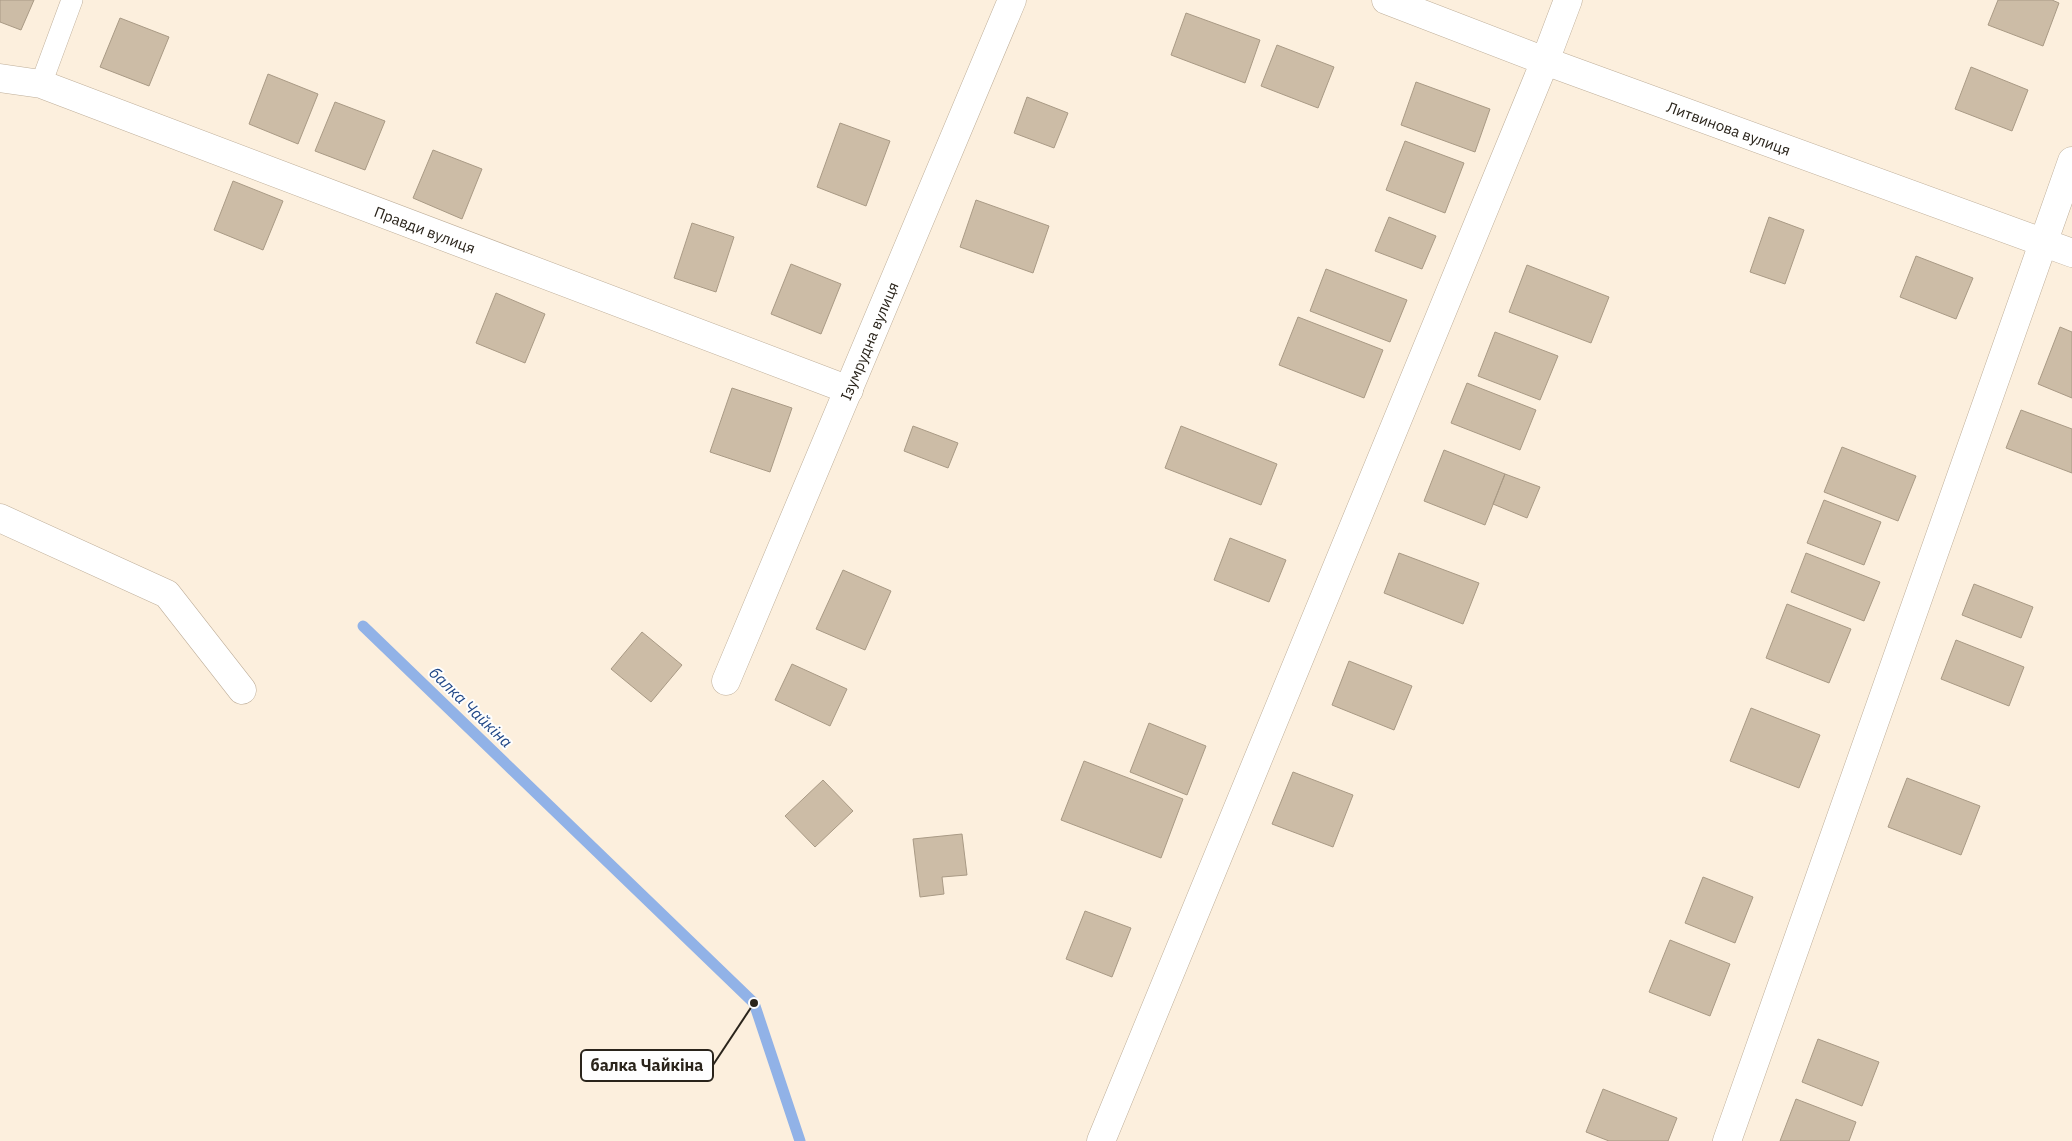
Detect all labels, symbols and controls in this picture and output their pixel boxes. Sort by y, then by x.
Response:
street label: Литвинова вулиця [1664,97,1793,159]
street label: Правди вулиця [372,202,478,257]
street label: Ізумрудна вулиця [836,279,902,403]
water label: балка Чайкіна [425,662,517,752]
callout: балка Чайкіна [581,1050,713,1081]
text: балка Чайкіна [591,1055,703,1075]

